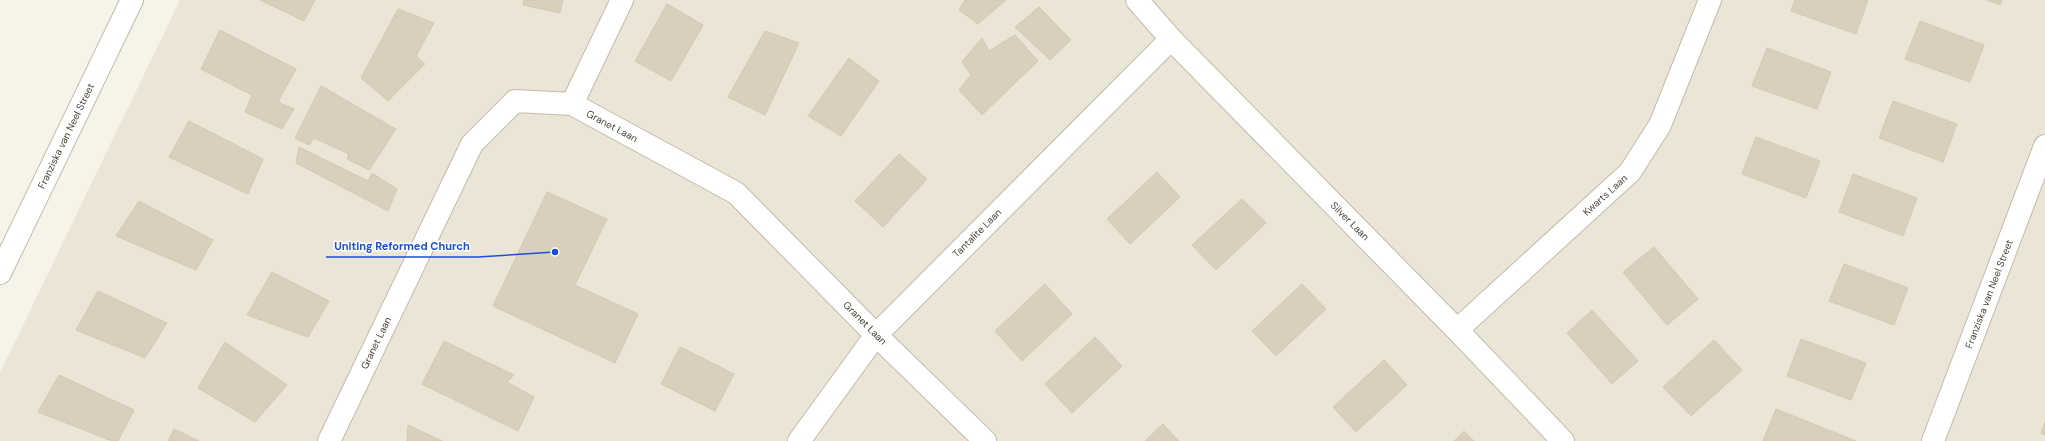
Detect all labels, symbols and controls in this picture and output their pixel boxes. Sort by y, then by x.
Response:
street label: Franziska van Neel Street [35,81,97,191]
street label: Granet Laan [584,107,640,145]
street label: Kwarts Laan [1580,171,1630,218]
street label: Silver Laan [1328,199,1372,243]
street label: Tantalite Laan [950,206,1004,260]
callout: Uniting Reformed Church [326,234,478,257]
street label: Franziska van Neel Street [1962,238,2016,350]
text: Uniting Reformed Church [334,239,470,253]
street label: Granet Laan [840,298,890,348]
street label: Granet Laan [358,315,394,371]

